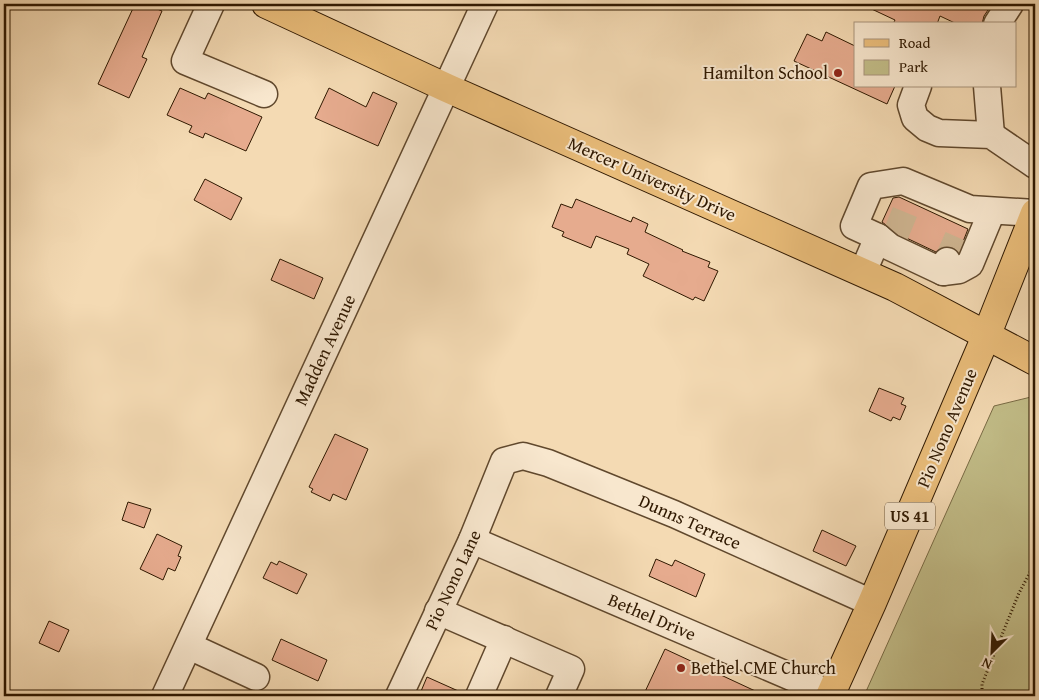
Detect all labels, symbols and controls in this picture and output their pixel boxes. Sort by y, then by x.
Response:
legend [854,22,1016,88]
text: Road [899,32,930,53]
text: Park [899,56,928,77]
place label: Hamilton School [703,59,828,86]
marker: Hamilton School [832,67,844,79]
street label: Mercer University Drive [564,129,741,228]
street label: Madden Avenue [287,290,362,410]
street label: Pio Nono Avenue [909,364,984,492]
street label: Dunns Terrace [635,487,746,556]
road number: US 41 [885,502,935,530]
street label: Pio Nono Lane [418,525,488,634]
street label: Bethel Drive [604,586,700,647]
north arrow [966,628,1016,678]
text: N [978,653,995,675]
place label: Bethel CME Church [691,654,836,681]
marker: Bethel CME Church [675,662,687,674]

